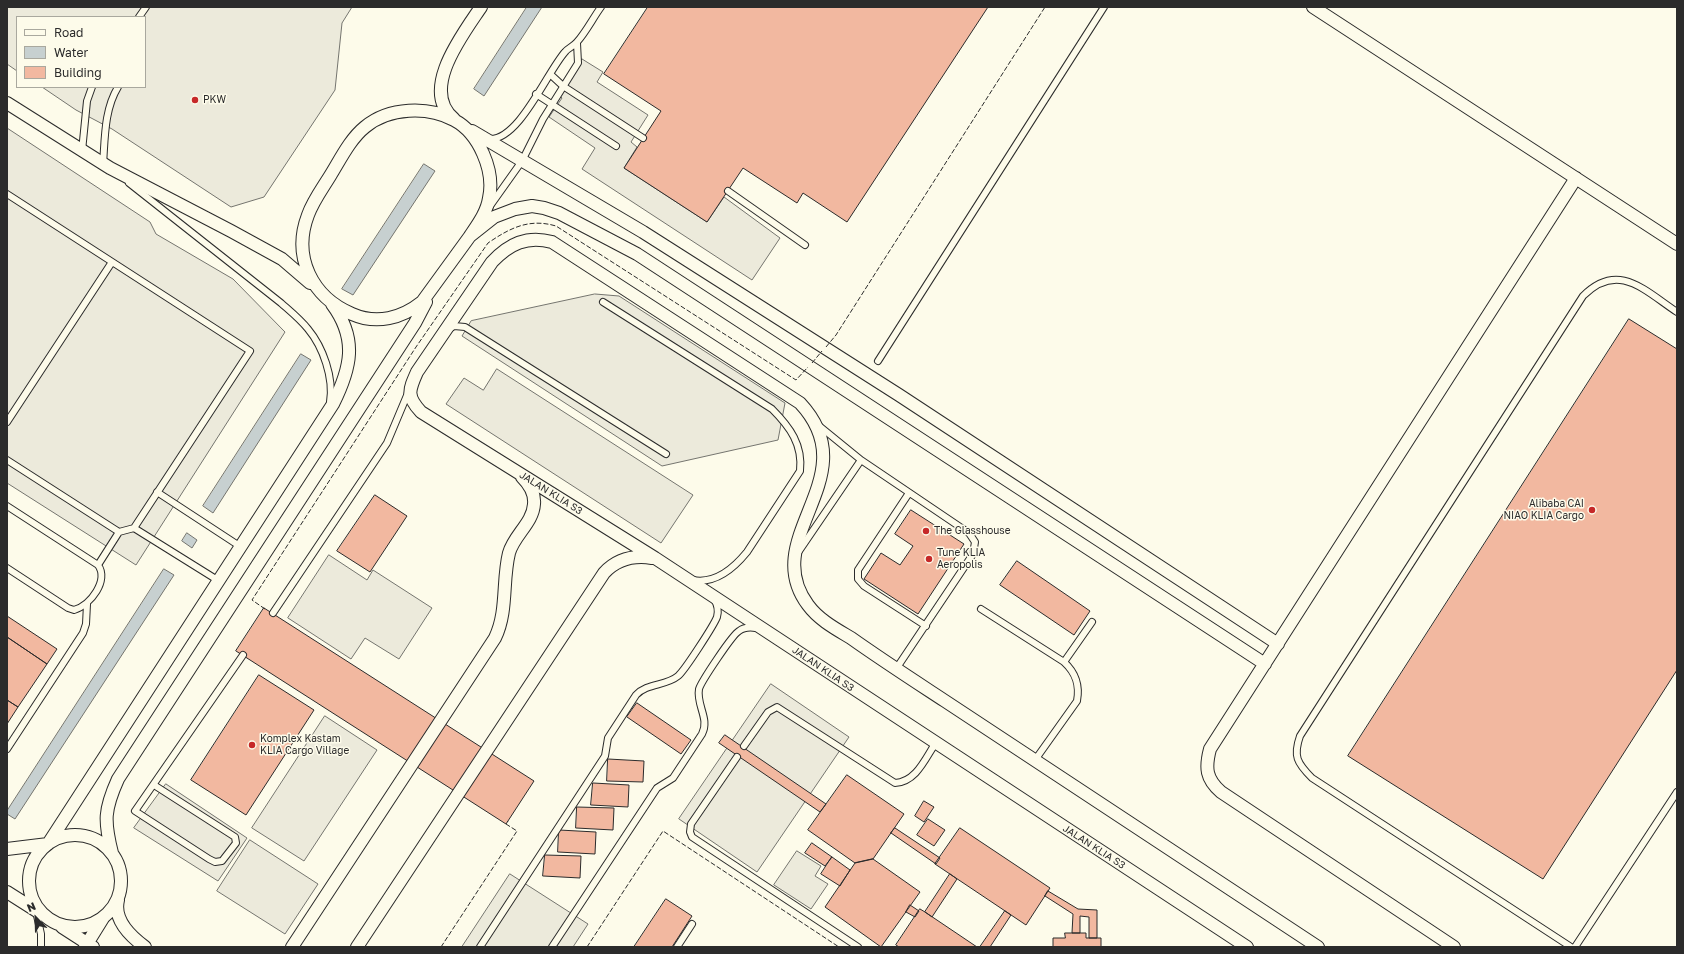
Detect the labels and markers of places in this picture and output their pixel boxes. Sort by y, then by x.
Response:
place label: PKW [203,94,226,106]
marker: PKW [190,95,200,105]
place label: Alibaba CAI NIAO KLIA Cargo [1504,498,1584,522]
marker: Alibaba CAI NIAO KLIA Cargo [1587,505,1597,515]
place label: The Glasshouse [934,525,1010,537]
marker: The Glasshouse [921,526,931,536]
place label: Tune KLIA Aeropolis [937,547,985,570]
marker: Tune KLIA Aeropolis [924,554,934,564]
place label: Komplex Kastam KLIA Cargo Village [260,733,349,756]
marker: Komplex Kastam KLIA Cargo Village [247,740,257,750]

